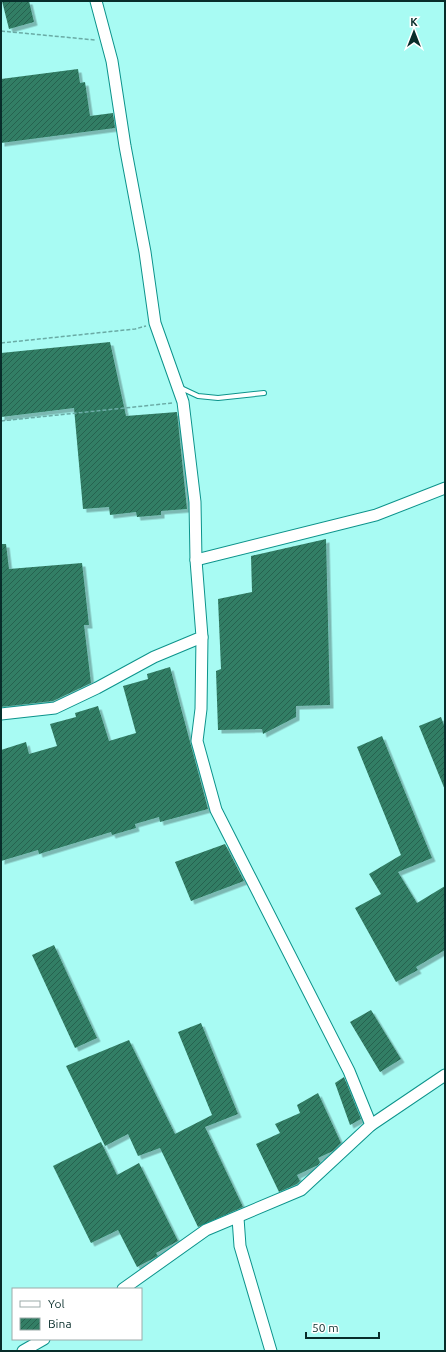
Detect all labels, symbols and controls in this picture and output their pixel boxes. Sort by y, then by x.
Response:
north arrow [394,12,434,52]
text: K [410,16,418,28]
legend [12,1288,142,1340]
text: Yol [48,1297,65,1310]
scale bar [306,1314,379,1340]
text: Bina [48,1317,72,1330]
text: 50 m [312,1321,339,1334]

